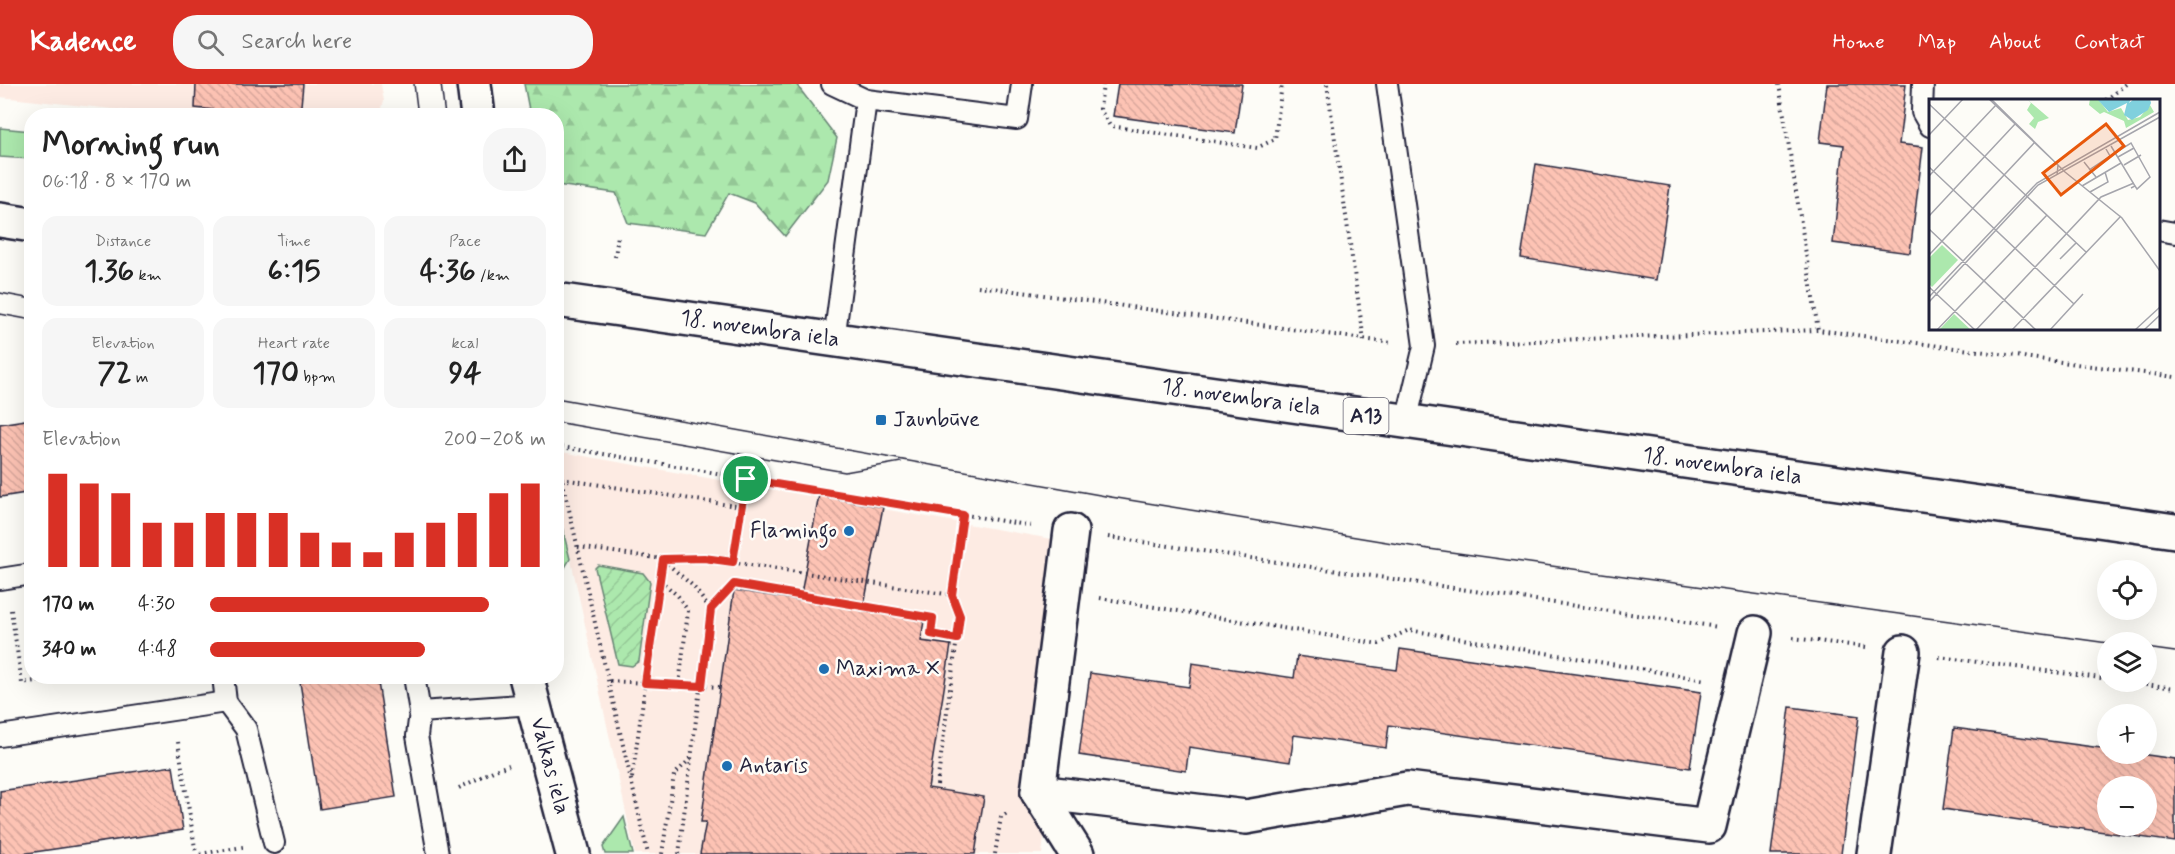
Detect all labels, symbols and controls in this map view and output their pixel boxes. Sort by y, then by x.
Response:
search box [173,15,593,69]
text: Kadence [30,24,137,61]
icon: search [194,26,227,59]
text: Search here [242,28,352,56]
text: Home [1833,28,1885,56]
text: Map [1918,28,1956,56]
text: About [1989,28,2041,56]
text: Contact [2074,28,2145,56]
inset map [1929,99,2160,330]
text: Morning run [42,123,220,167]
button: share [483,128,546,191]
text: 06:18 · 8 × 170 m [42,168,192,195]
text: Distance [95,231,151,252]
text: Time [277,231,311,252]
text: Pace [449,231,481,252]
text: 1.36 [84,252,134,291]
text: 6:15 [268,252,320,291]
text: 4:36 [420,252,475,291]
text: km [134,265,162,286]
text: /km [475,265,510,286]
street label: 18. novembra iela [679,304,841,354]
text: Elevation [92,333,155,354]
text: Heart rate [258,333,330,354]
text: kcal [452,333,478,354]
text: 72 [97,354,132,393]
text: 170 [252,354,299,393]
text: 94 [449,354,481,393]
text: m [132,367,149,388]
text: bpm [299,367,336,388]
street label: 18. novembra iela [1160,373,1322,423]
road number: A13 [1344,398,1388,434]
place label: Jaunbūve [893,406,980,434]
marker: Jaunbūve [874,413,888,427]
text: Elevation [42,426,121,453]
text: 200–208 m [444,426,546,453]
street label: 18. novembra iela [1641,441,1804,492]
pin [720,453,771,504]
icon: arrive [729,462,762,495]
place label: Flamingo [750,517,837,548]
marker: Flamingo [842,524,856,538]
map controls [2097,560,2157,836]
button: locate [2097,560,2157,620]
text: 170 m [42,591,94,618]
text: 4:30 [138,591,175,618]
button: layers [2097,632,2157,692]
text: 340 m [42,636,97,663]
text: 4:48 [138,636,178,663]
place label: Maxima X [836,655,940,683]
marker: Maxima X [817,662,831,676]
button: + [2097,704,2157,764]
street label: Valkas iela [524,714,576,818]
place label: Antaris [739,752,808,780]
marker: Antaris [720,759,734,773]
button: − [2097,776,2157,836]

